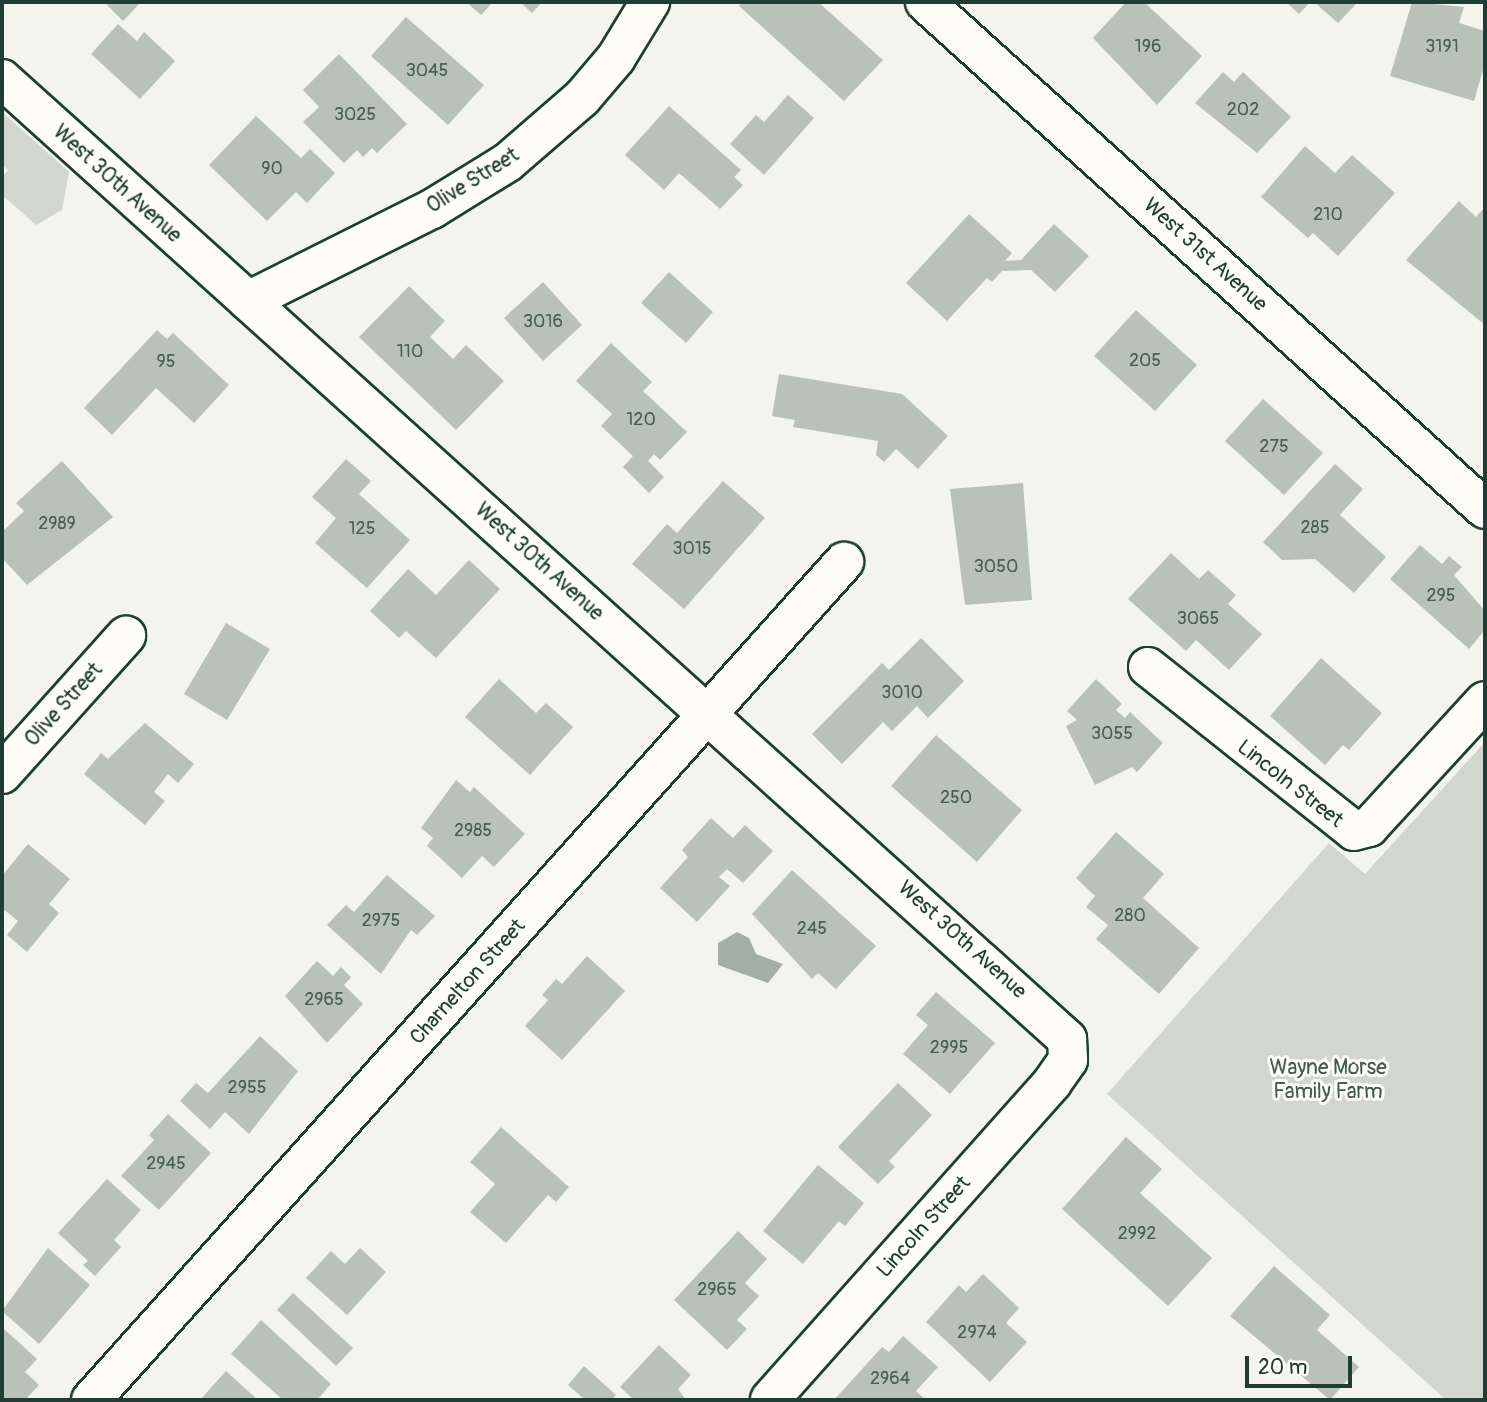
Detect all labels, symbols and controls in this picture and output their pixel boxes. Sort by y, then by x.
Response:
house number: 196 [1135,36,1161,58]
house number: 3191 [1425,36,1459,58]
house number: 3045 [406,60,448,82]
house number: 202 [1227,99,1259,121]
house number: 3025 [334,104,376,126]
street label: West 30th Avenue [48,120,186,248]
street label: Olive Street [422,143,524,219]
house number: 90 [261,158,283,180]
street label: West 31st Avenue [1138,193,1272,317]
house number: 210 [1313,204,1343,226]
house number: 3016 [523,311,563,333]
house number: 110 [397,341,423,363]
house number: 205 [1129,350,1161,372]
house number: 95 [156,351,176,373]
house number: 120 [626,409,656,431]
house number: 275 [1259,436,1289,458]
street label: West 30th Avenue [470,498,608,626]
house number: 2989 [38,513,76,535]
house number: 285 [1301,517,1329,539]
house number: 125 [349,518,375,540]
house number: 3015 [672,538,712,560]
house number: 3050 [974,556,1018,578]
house number: 295 [1426,585,1456,607]
house number: 3065 [1177,608,1219,630]
street label: Olive Street [20,658,108,752]
house number: 3010 [881,682,923,704]
house number: 3055 [1091,723,1133,745]
street label: Lincoln Street [1232,735,1348,833]
house number: 250 [940,787,972,809]
house number: 2985 [454,820,492,842]
street label: West 30th Avenue [893,876,1031,1004]
house number: 280 [1114,905,1146,927]
house number: 2975 [362,910,400,932]
street label: Charnelton Street [405,914,531,1050]
house number: 245 [797,918,827,940]
house number: 2965 [304,989,344,1011]
house number: 2995 [930,1037,968,1059]
park label: Wayne Morse Family Farm [1269,1055,1387,1105]
house number: 2955 [228,1077,266,1099]
house number: 2945 [146,1153,186,1175]
street label: Lincoln Street [872,1171,976,1283]
house number: 2992 [1118,1223,1156,1245]
house number: 2965 [697,1279,737,1301]
house number: 2974 [957,1322,997,1344]
scale bar [1249,1342,1356,1386]
text: 20 m [1258,1354,1307,1381]
house number: 2964 [870,1368,910,1390]

